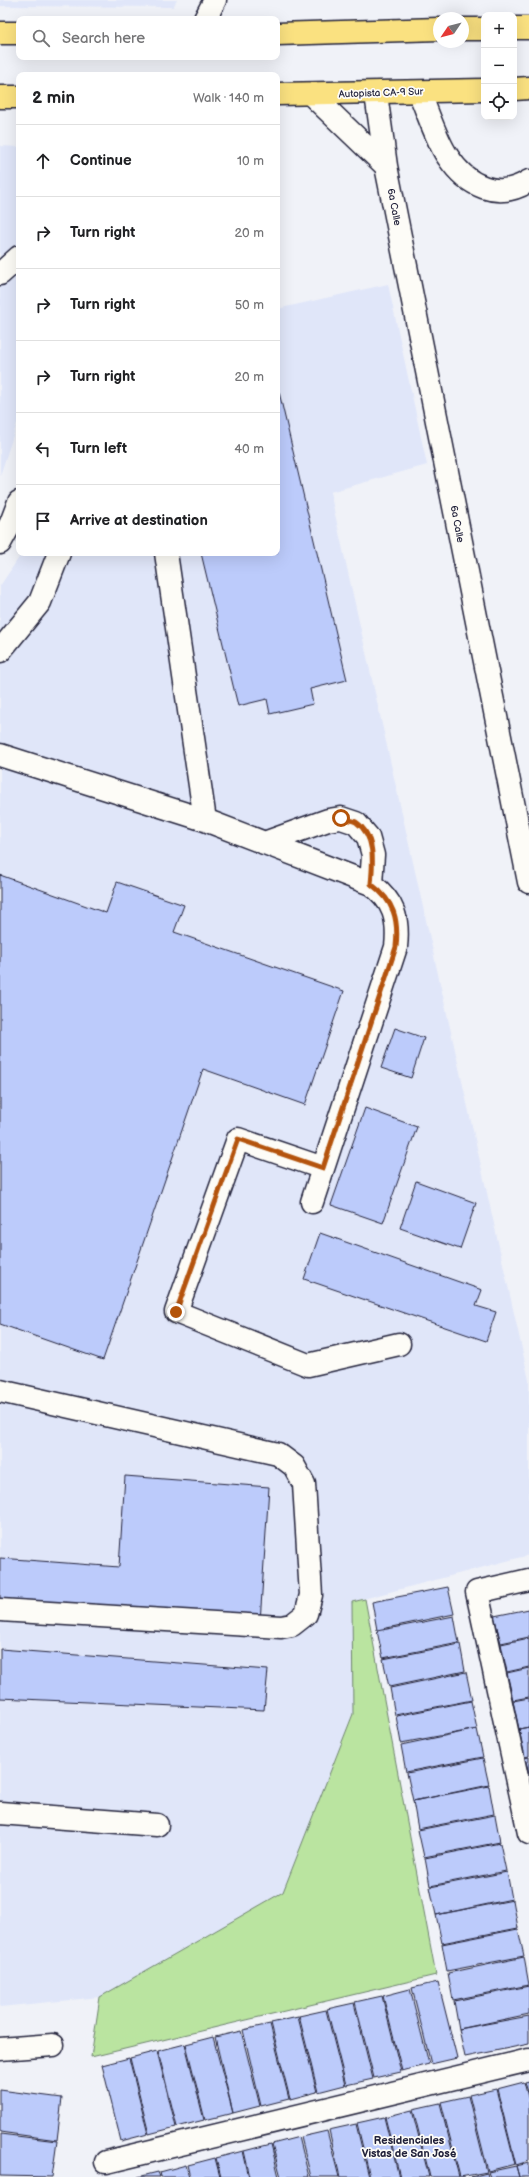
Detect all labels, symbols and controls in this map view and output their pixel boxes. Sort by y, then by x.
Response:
north arrow [433,12,469,48]
map controls [481,12,517,120]
button: + [481,12,517,48]
search box [16,16,280,60]
icon: search [30,27,52,49]
text: Search here [62,29,145,48]
button: − [481,48,517,84]
button: locate [481,84,517,120]
street label: Autopista CA-9 Sur [338,86,424,100]
text: 2 min [32,88,75,108]
text: Walk · 140 m [193,90,264,106]
icon: ahead [32,150,54,172]
text: Continue [70,151,132,170]
text: 10 m [237,153,264,169]
street label: 6a Calle [385,187,403,227]
icon: right [32,222,54,244]
text: Turn right [70,223,135,242]
text: 20 m [234,225,264,241]
icon: right [32,294,54,316]
text: Turn right [70,295,135,314]
text: 50 m [235,297,264,313]
icon: right [32,366,54,388]
text: Turn right [70,367,135,386]
text: 20 m [234,369,264,385]
icon: left [32,438,54,460]
text: Turn left [70,439,127,458]
text: 40 m [234,441,264,457]
street label: 6a Calle [448,504,466,544]
icon: arrive [32,510,54,532]
text: Arrive at destination [70,511,208,530]
route start [332,809,350,827]
route end [167,1303,185,1321]
district label: Residenciales Vistas de San José [362,2134,457,2160]

